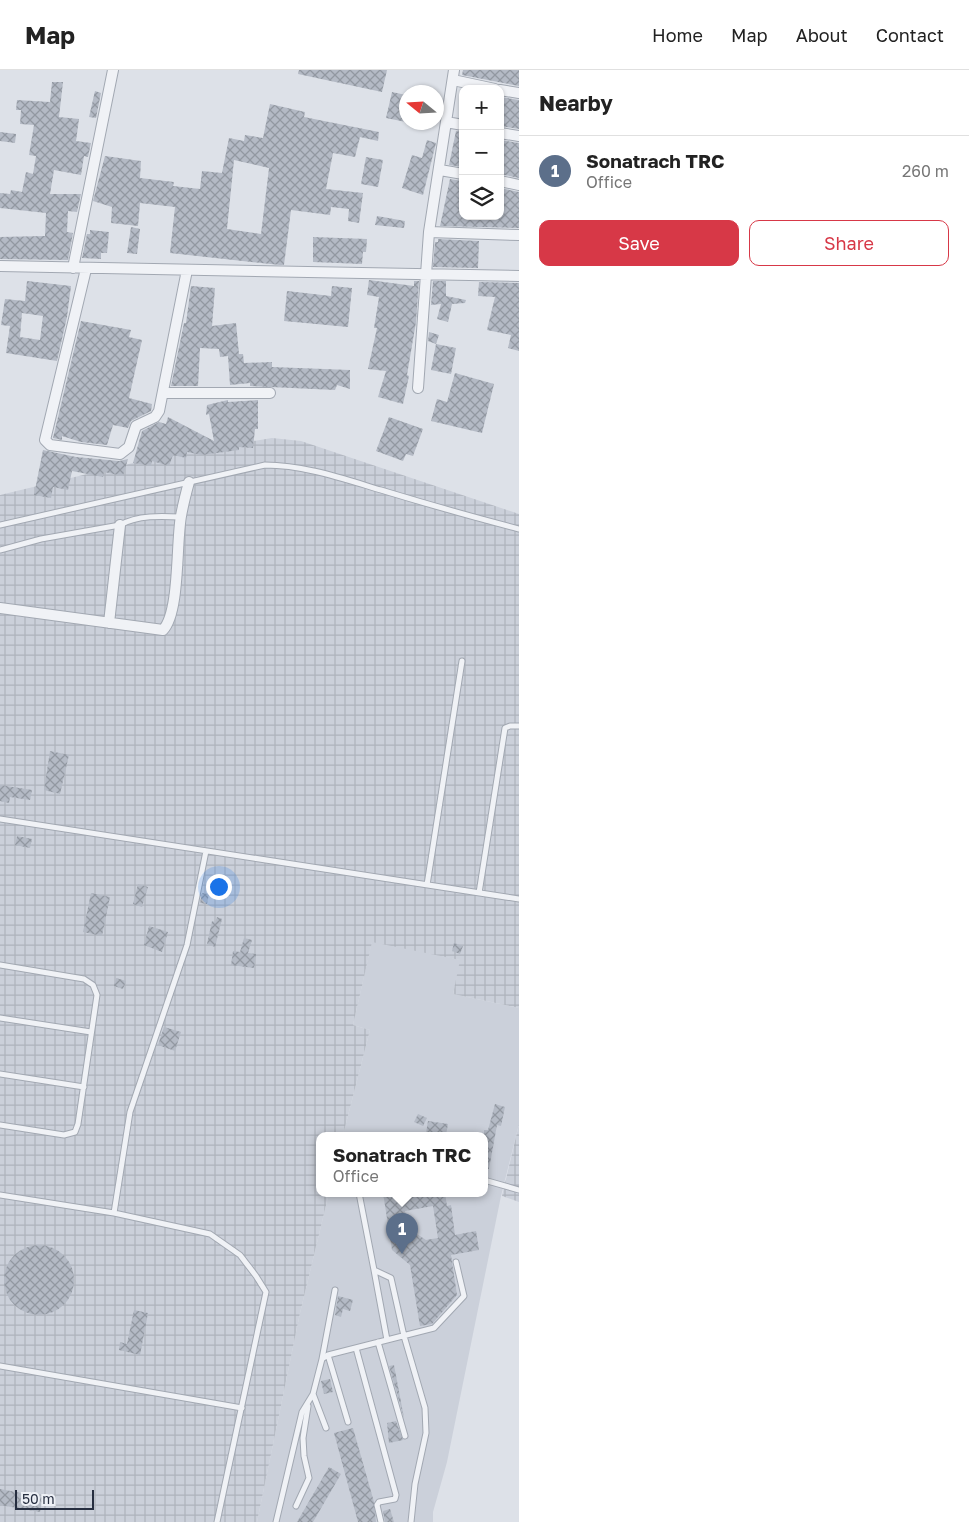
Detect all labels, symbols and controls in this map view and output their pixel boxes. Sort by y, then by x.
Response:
text: Map [25,20,75,49]
text: Home [652,24,703,46]
text: Map [731,24,768,46]
text: About [796,24,848,46]
text: Contact [876,24,944,46]
north arrow [399,85,444,130]
map controls [459,85,504,220]
button: + [459,85,504,130]
text: Nearby [539,90,613,116]
button: − [459,130,504,175]
text: Sonatrach TRC [586,149,725,172]
text: 1 [551,161,559,181]
text: 260 m [902,161,949,181]
text: Office [586,172,632,192]
button: layers [459,175,504,220]
button: Save [539,220,739,266]
button: Share [749,220,949,266]
your location [206,874,232,900]
popup [316,1132,488,1197]
text: Sonatrach TRC [333,1143,471,1166]
text: Office [333,1166,379,1186]
pin: 1 [386,1213,418,1254]
scale bar [15,1487,94,1510]
text: 50 m [22,1490,55,1507]

